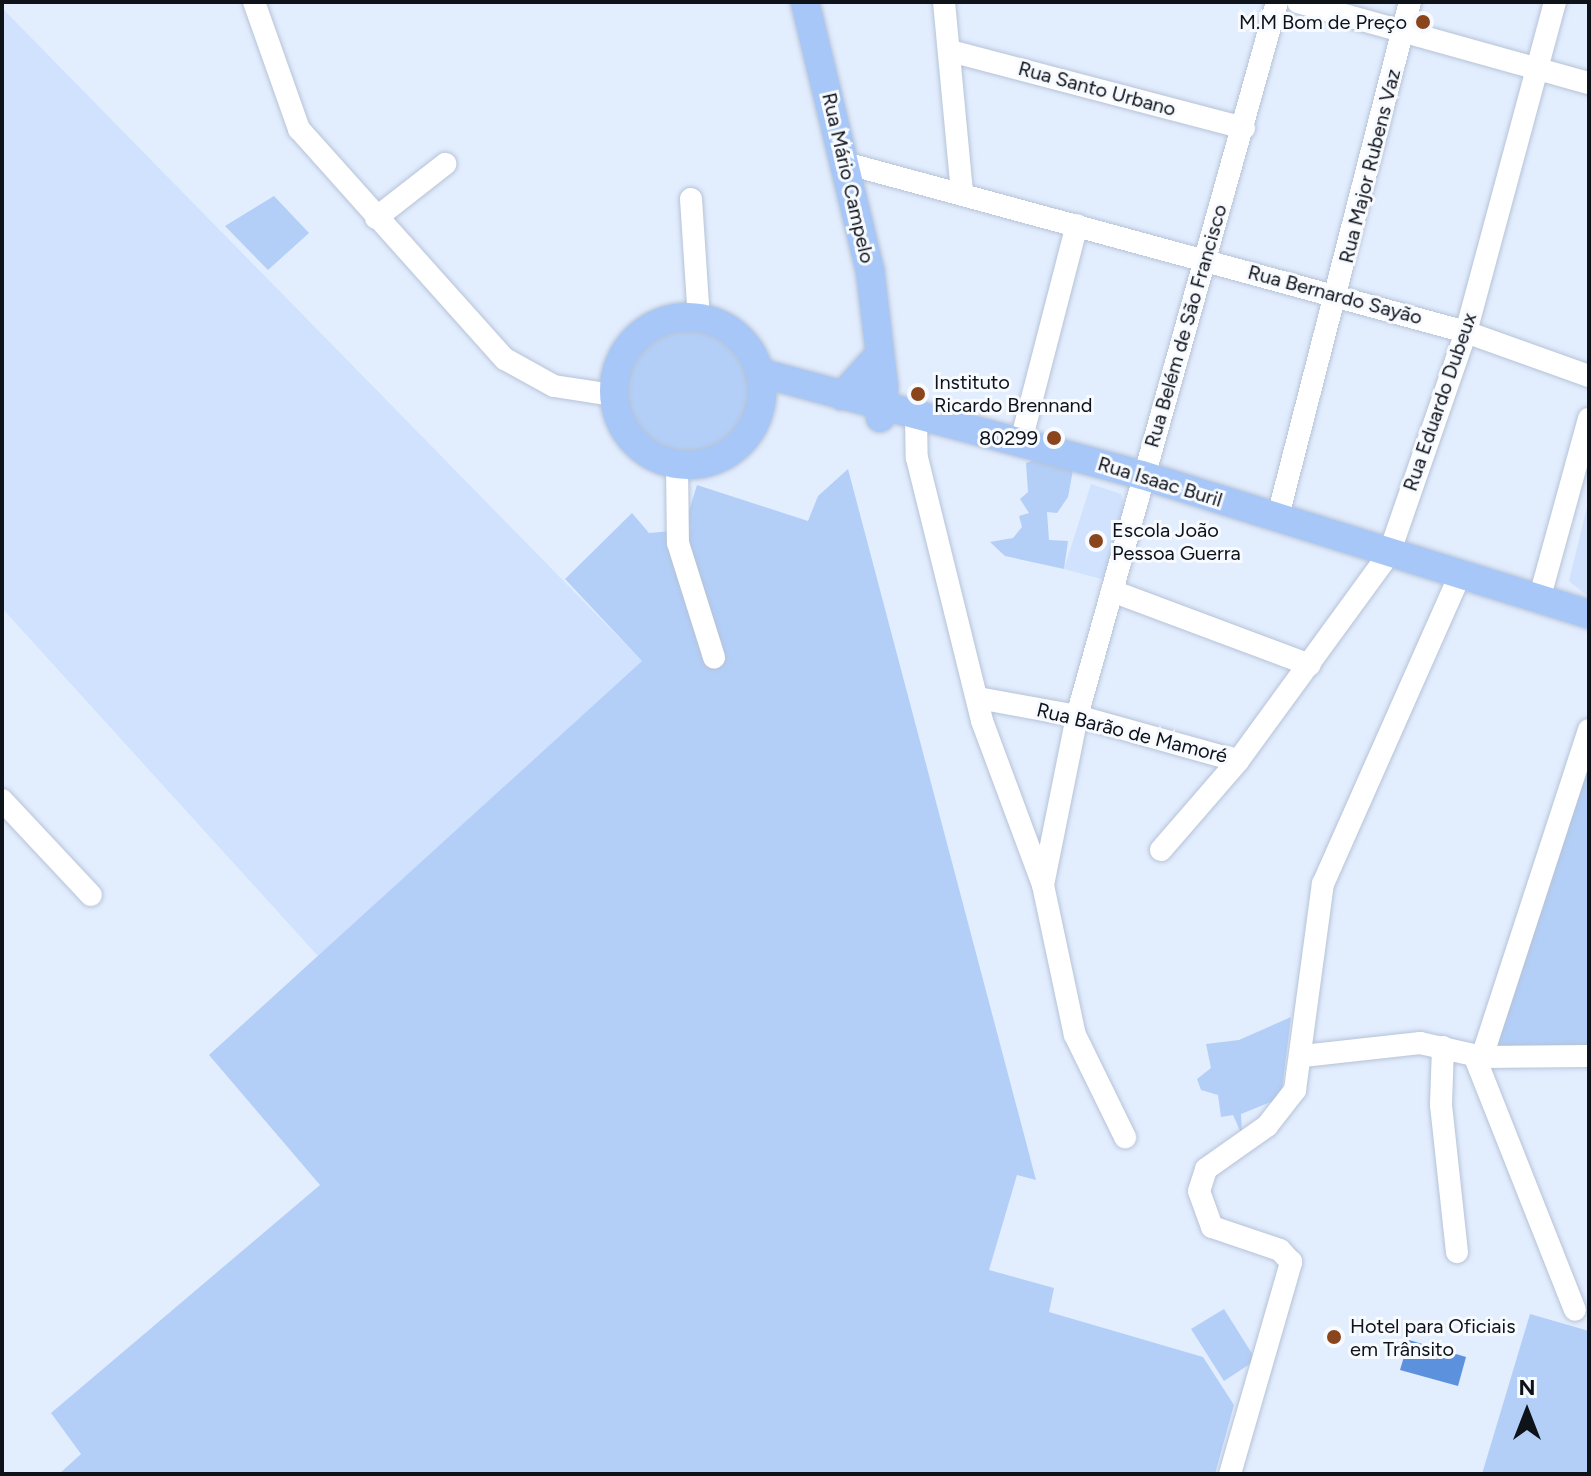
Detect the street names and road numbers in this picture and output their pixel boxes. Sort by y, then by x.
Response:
street label: Rua Santo Urbano [1016,56,1178,122]
street label: Rua Major Rubens Vaz [1334,66,1406,266]
street label: Rua Mário Campelo [817,90,879,266]
street label: Rua Belém de São Francisco [1140,202,1232,450]
street label: Rua Bernardo Sayão [1245,260,1425,330]
street label: Rua Eduardo Dubeux [1398,310,1482,494]
street label: Rua Isaac Buril [1095,452,1225,512]
street label: Rua Barão de Mamoré [1034,698,1230,768]

